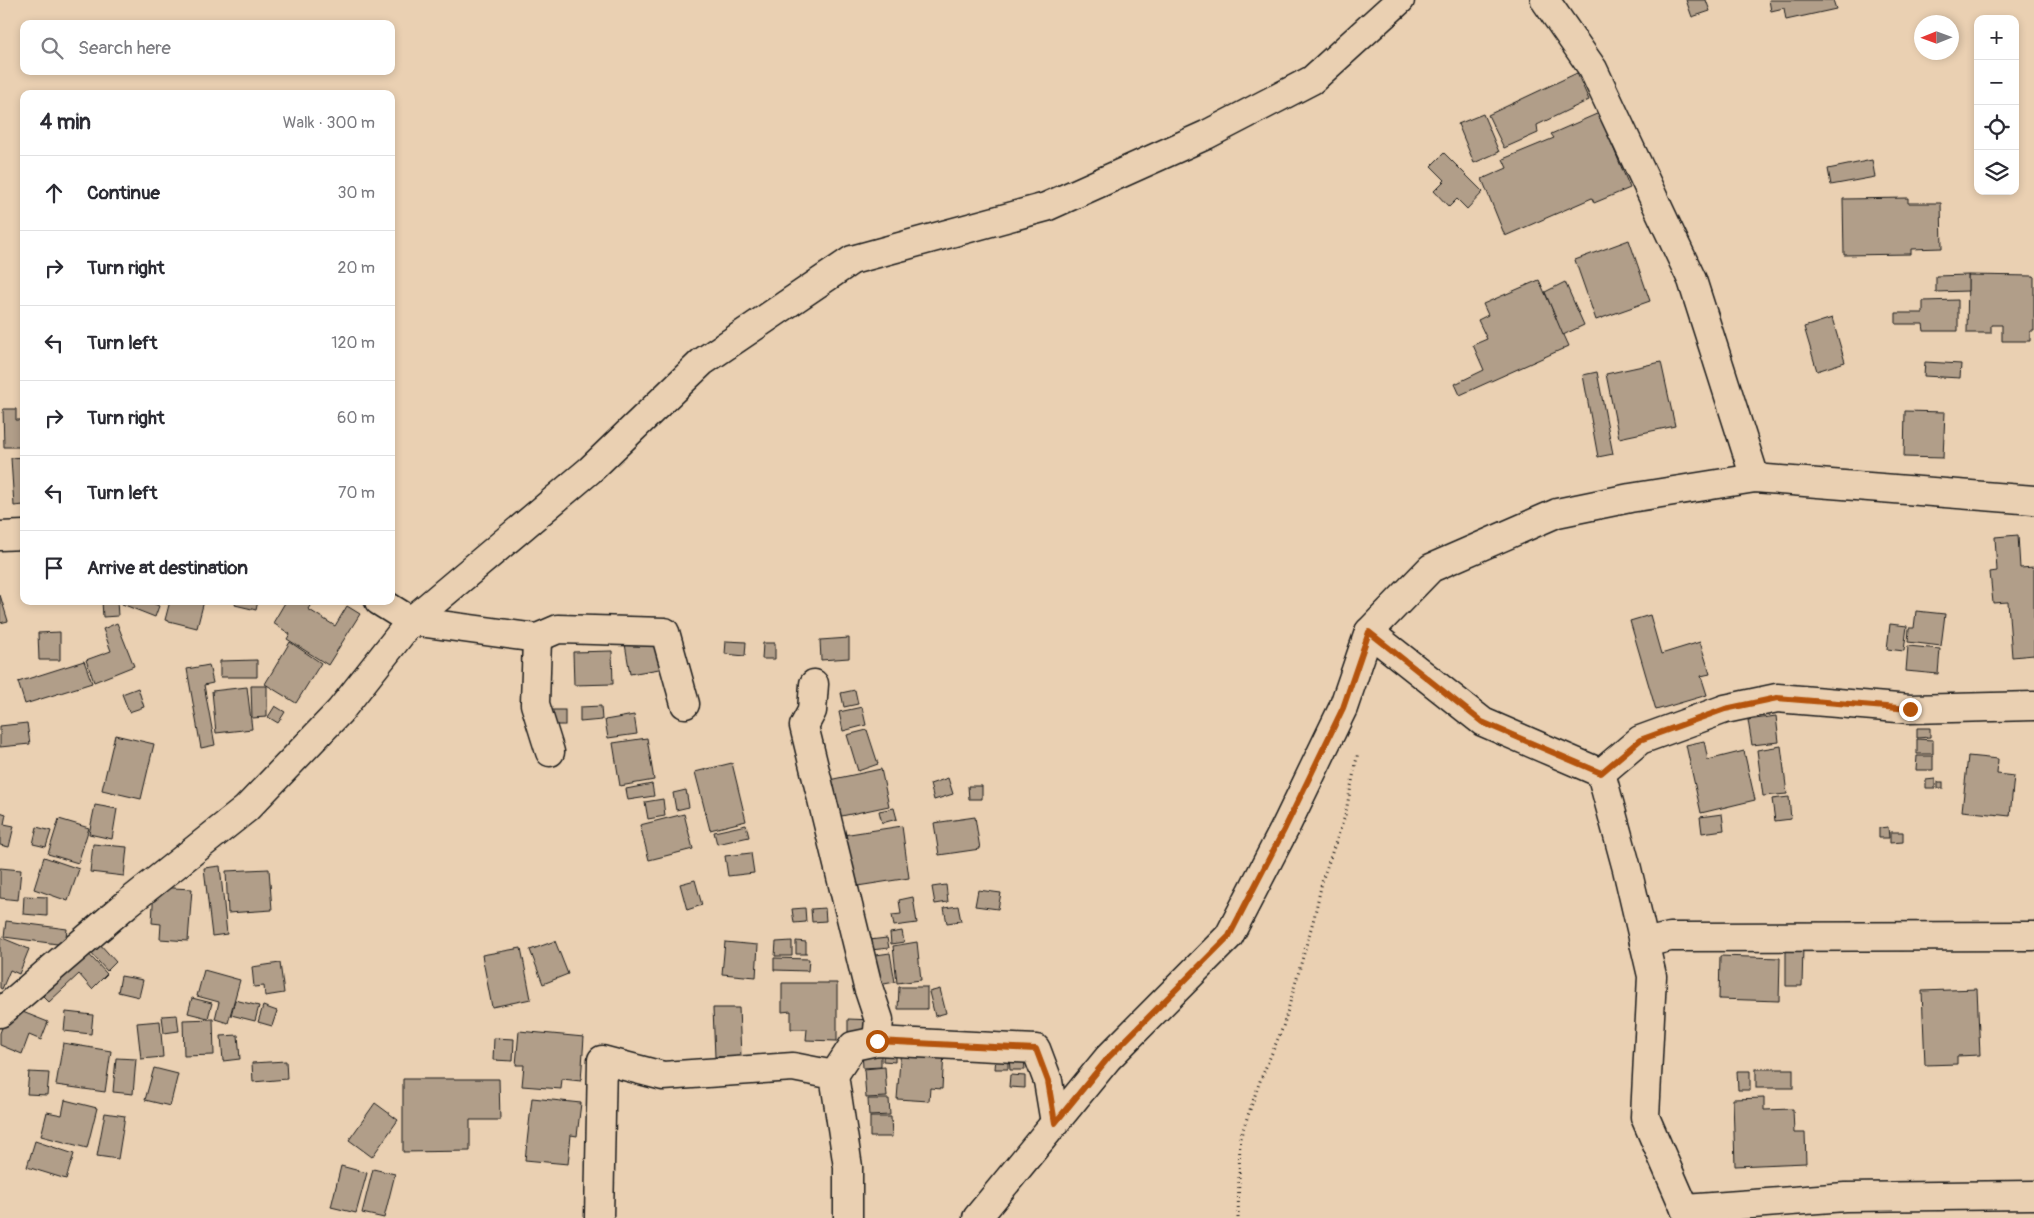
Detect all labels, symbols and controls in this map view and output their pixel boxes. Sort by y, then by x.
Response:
north arrow [1914,15,1959,60]
map controls [1974,15,2019,195]
button: + [1974,15,2019,60]
search box [20,20,395,75]
icon: search [38,34,66,62]
text: Search here [78,36,171,60]
button: − [1974,60,2019,105]
button: locate [1974,105,2019,150]
text: 4 min [40,109,91,136]
text: Walk · 300 m [283,113,375,133]
button: layers [1974,150,2019,195]
icon: ahead [40,179,68,207]
text: Continue [87,181,160,205]
text: 30 m [337,183,375,203]
icon: right [40,254,68,282]
text: Turn right [87,256,165,280]
text: 20 m [337,258,375,278]
icon: left [40,329,68,357]
text: Turn left [87,331,157,355]
text: 120 m [331,333,375,353]
icon: right [40,404,68,432]
text: Turn right [87,406,165,430]
text: 60 m [337,408,375,428]
icon: left [40,479,68,507]
text: Turn left [87,481,157,505]
text: 70 m [338,483,375,503]
icon: arrive [40,554,68,582]
text: Arrive at destination [87,556,248,580]
route end [1899,698,1922,721]
route start [866,1030,889,1053]

